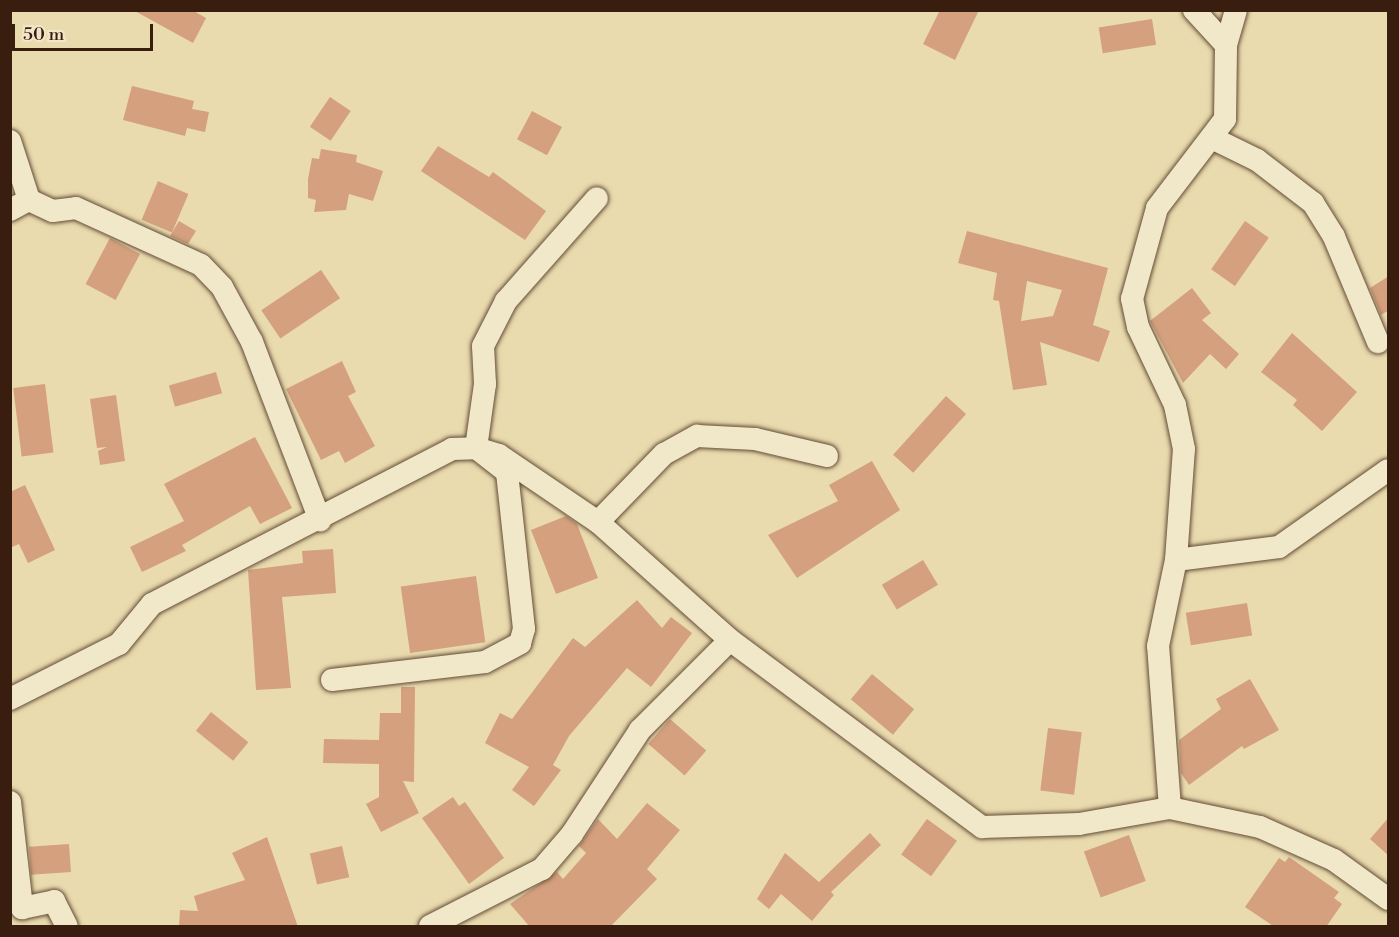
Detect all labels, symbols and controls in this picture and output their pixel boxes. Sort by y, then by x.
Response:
scale bar [15,12,156,50]
text: 50 m [23,23,64,46]

